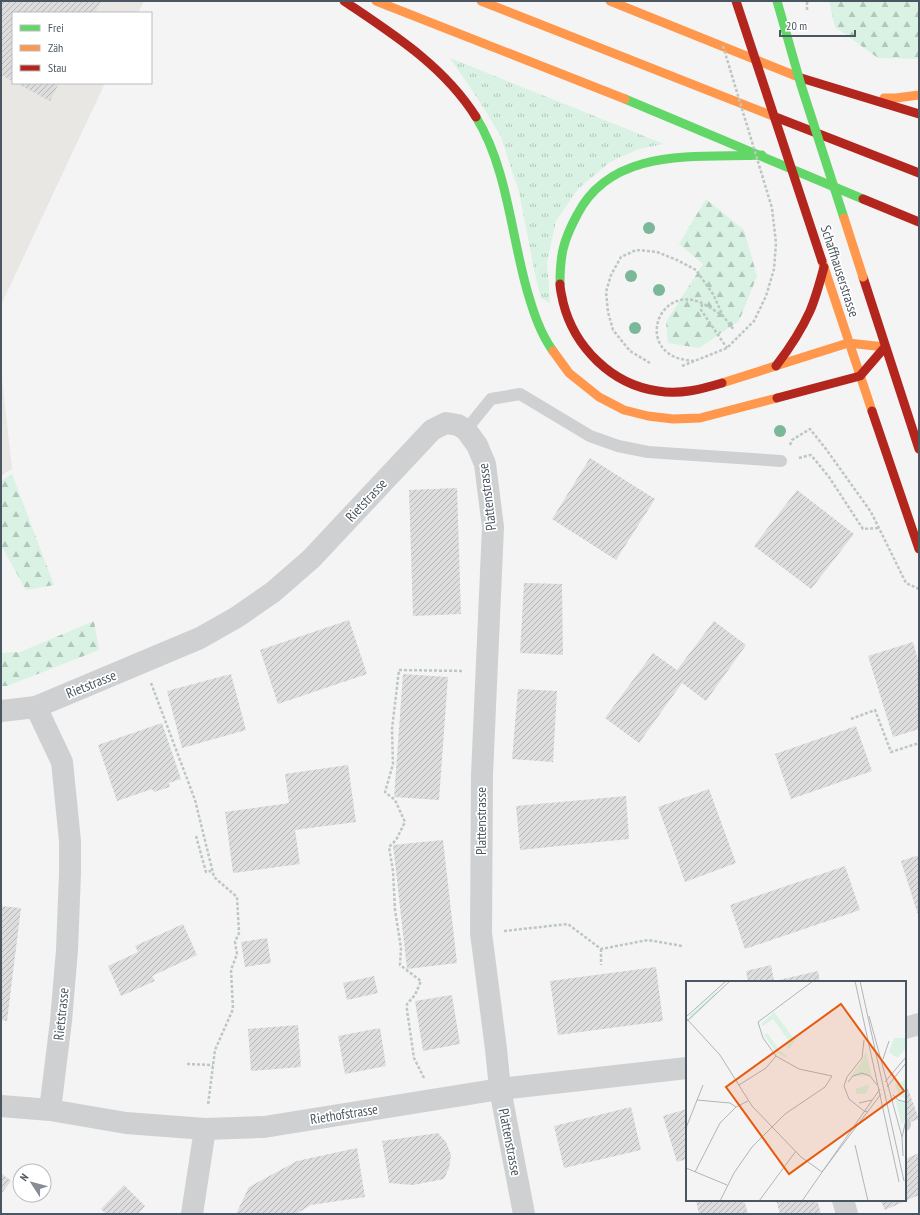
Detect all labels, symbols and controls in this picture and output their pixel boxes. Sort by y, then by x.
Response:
legend [12,12,152,84]
scale bar [780,12,855,38]
text: 20 m [786,18,807,33]
text: Frei [48,20,64,35]
text: Zäh [48,40,63,55]
text: Stau [48,60,66,75]
street label: Schaffhauserstrasse [817,223,863,319]
street label: Plattenstrasse [474,462,500,532]
street label: Rietstrasse [341,474,391,525]
street label: Rietstrasse [63,666,119,702]
street label: Plattenstrasse [472,787,490,855]
inset map [686,981,906,1201]
street label: Rietstrasse [49,987,73,1041]
street label: Riethofstrasse [309,1100,379,1128]
street label: Plattenstrasse [495,1107,525,1177]
north arrow [12,1163,52,1203]
text: N [16,1171,31,1184]

